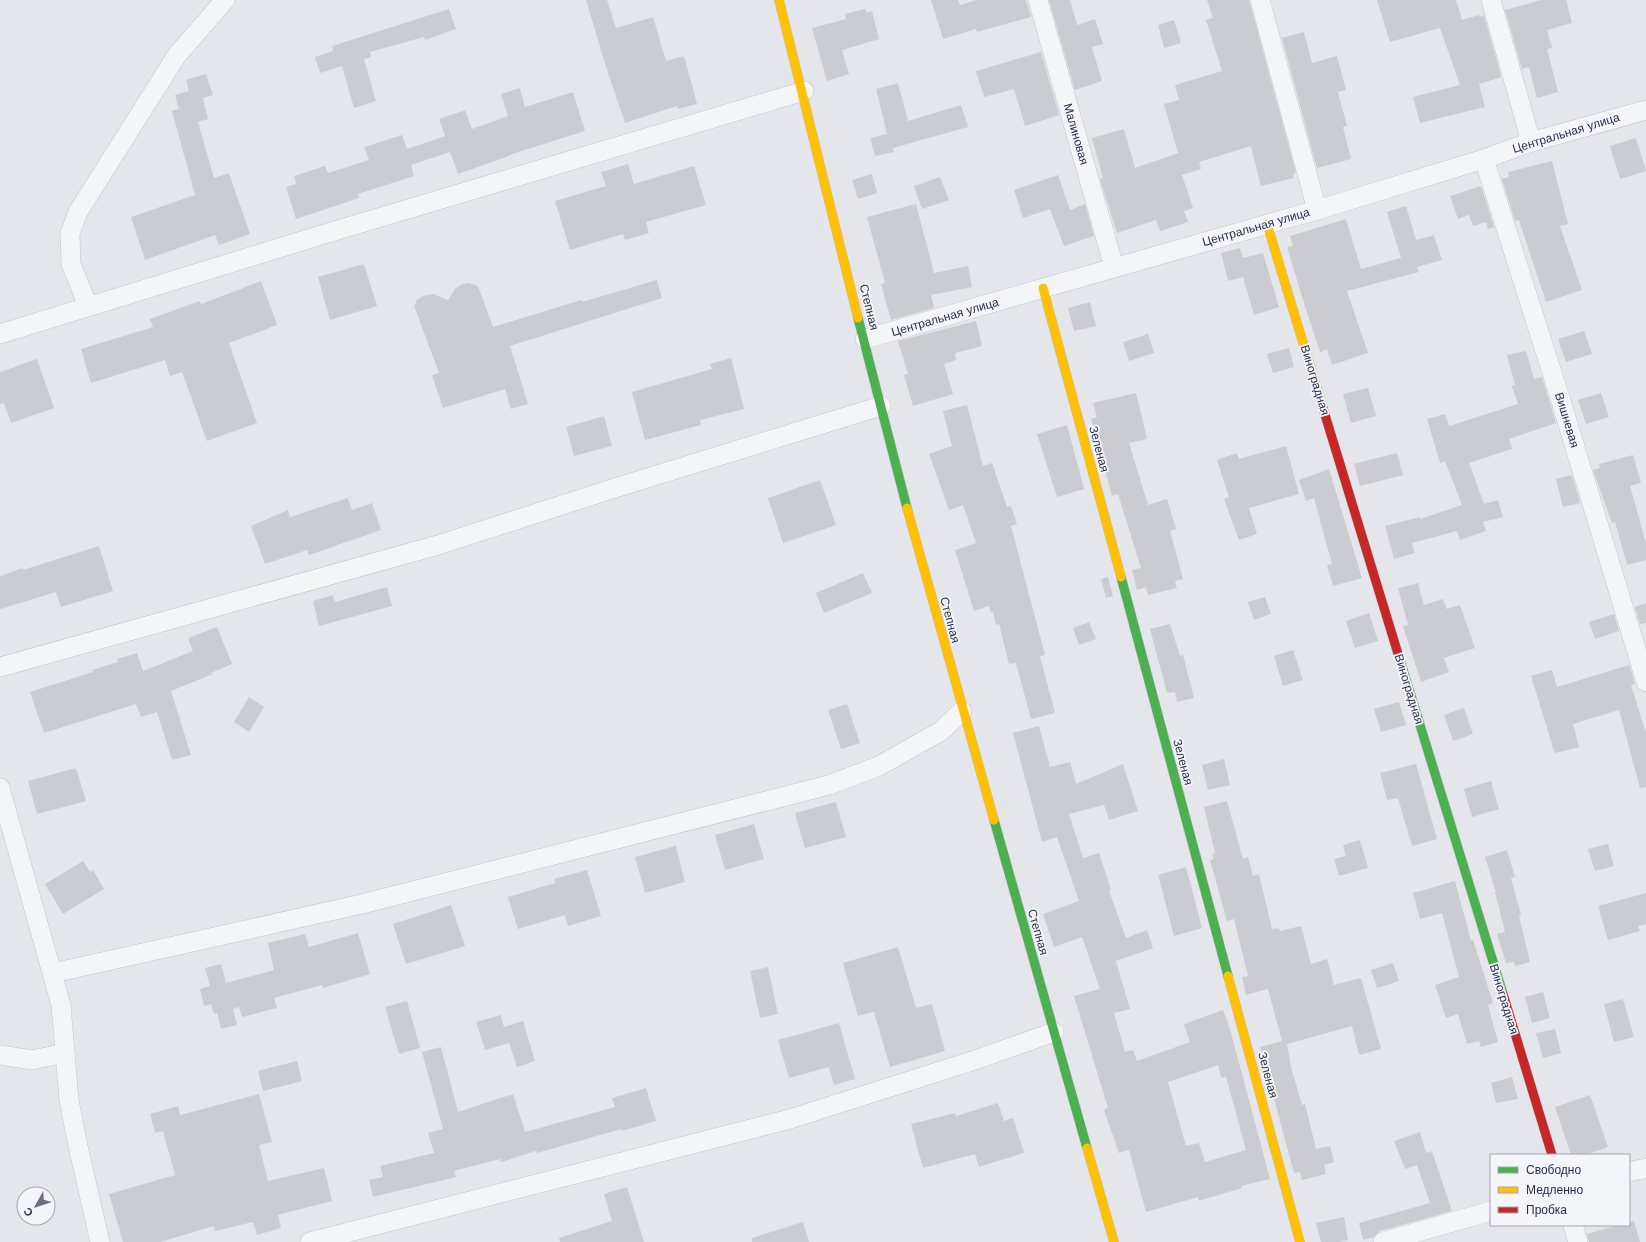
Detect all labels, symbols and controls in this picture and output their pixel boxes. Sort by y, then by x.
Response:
street label: Малиновая [1061,102,1091,166]
street label: Центральная улица [1511,110,1622,156]
street label: Центральная улица [1201,205,1312,249]
street label: Степная [857,283,881,331]
street label: Центральная улица [890,295,1001,339]
street label: Виноградная [1298,343,1332,417]
street label: Вишневая [1552,391,1582,449]
street label: Зеленая [1086,424,1112,474]
street label: Степная [937,595,963,645]
street label: Виноградная [1392,652,1426,726]
street label: Зеленая [1170,737,1196,787]
street label: Степная [1025,907,1051,957]
street label: Виноградная [1487,962,1521,1036]
street label: Зеленая [1255,1050,1281,1100]
legend [1490,1154,1630,1226]
text: Свободно [1526,1163,1581,1177]
text: Медленно [1526,1183,1583,1197]
north arrow [16,1186,56,1226]
text: Пробка [1526,1203,1567,1217]
text: С [21,1205,36,1219]

